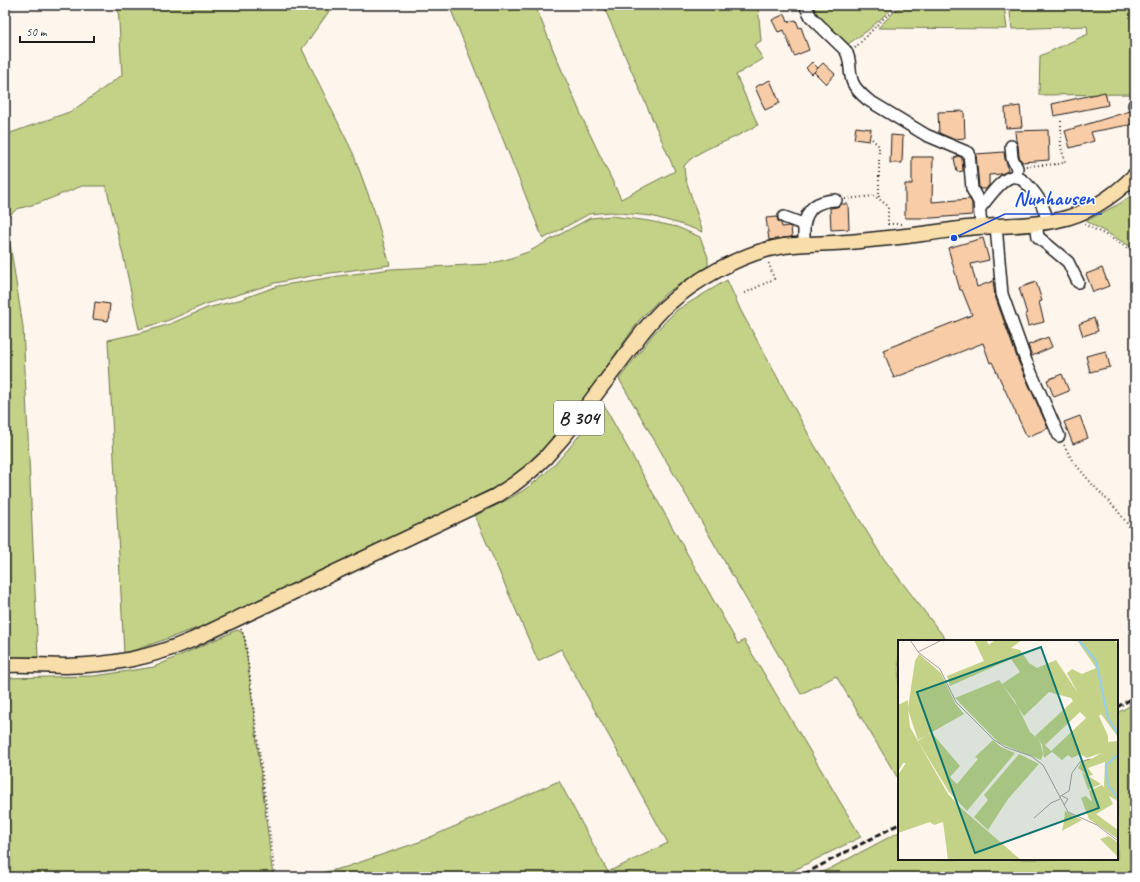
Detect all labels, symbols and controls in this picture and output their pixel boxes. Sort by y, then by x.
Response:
scale bar [20,18,94,44]
text: 50 m [26,24,48,40]
callout: Nunhausen [1005,181,1102,214]
text: Nunhausen [1014,185,1096,211]
road number: B 304 [554,401,604,435]
inset map [898,640,1118,860]

